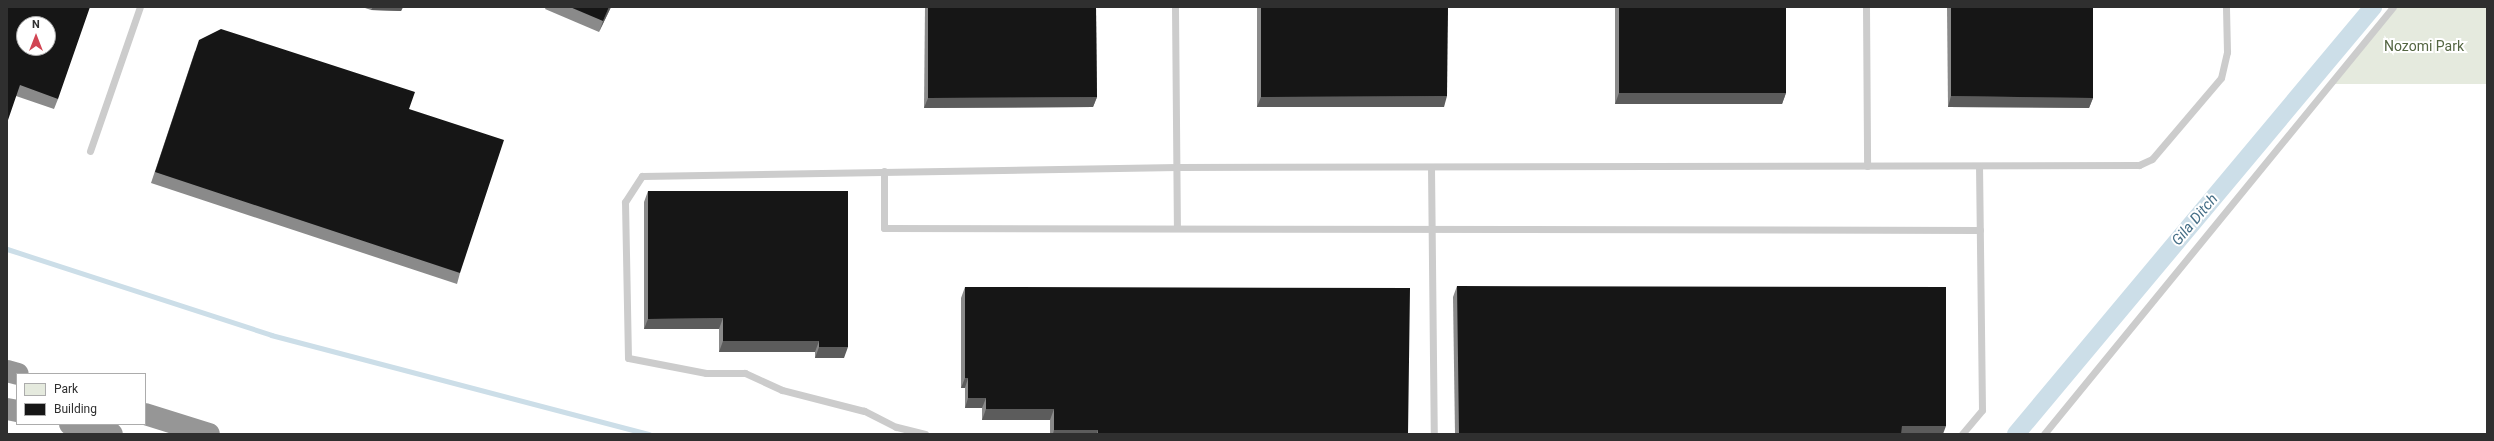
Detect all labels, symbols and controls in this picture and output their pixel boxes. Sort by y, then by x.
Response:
north arrow [16,16,56,56]
text: N [32,18,40,31]
park label: Nozomi Park [2384,38,2464,54]
water label: Gila Ditch [2168,190,2222,250]
legend [16,373,146,425]
text: Park [54,382,78,396]
text: Building [54,402,97,416]

